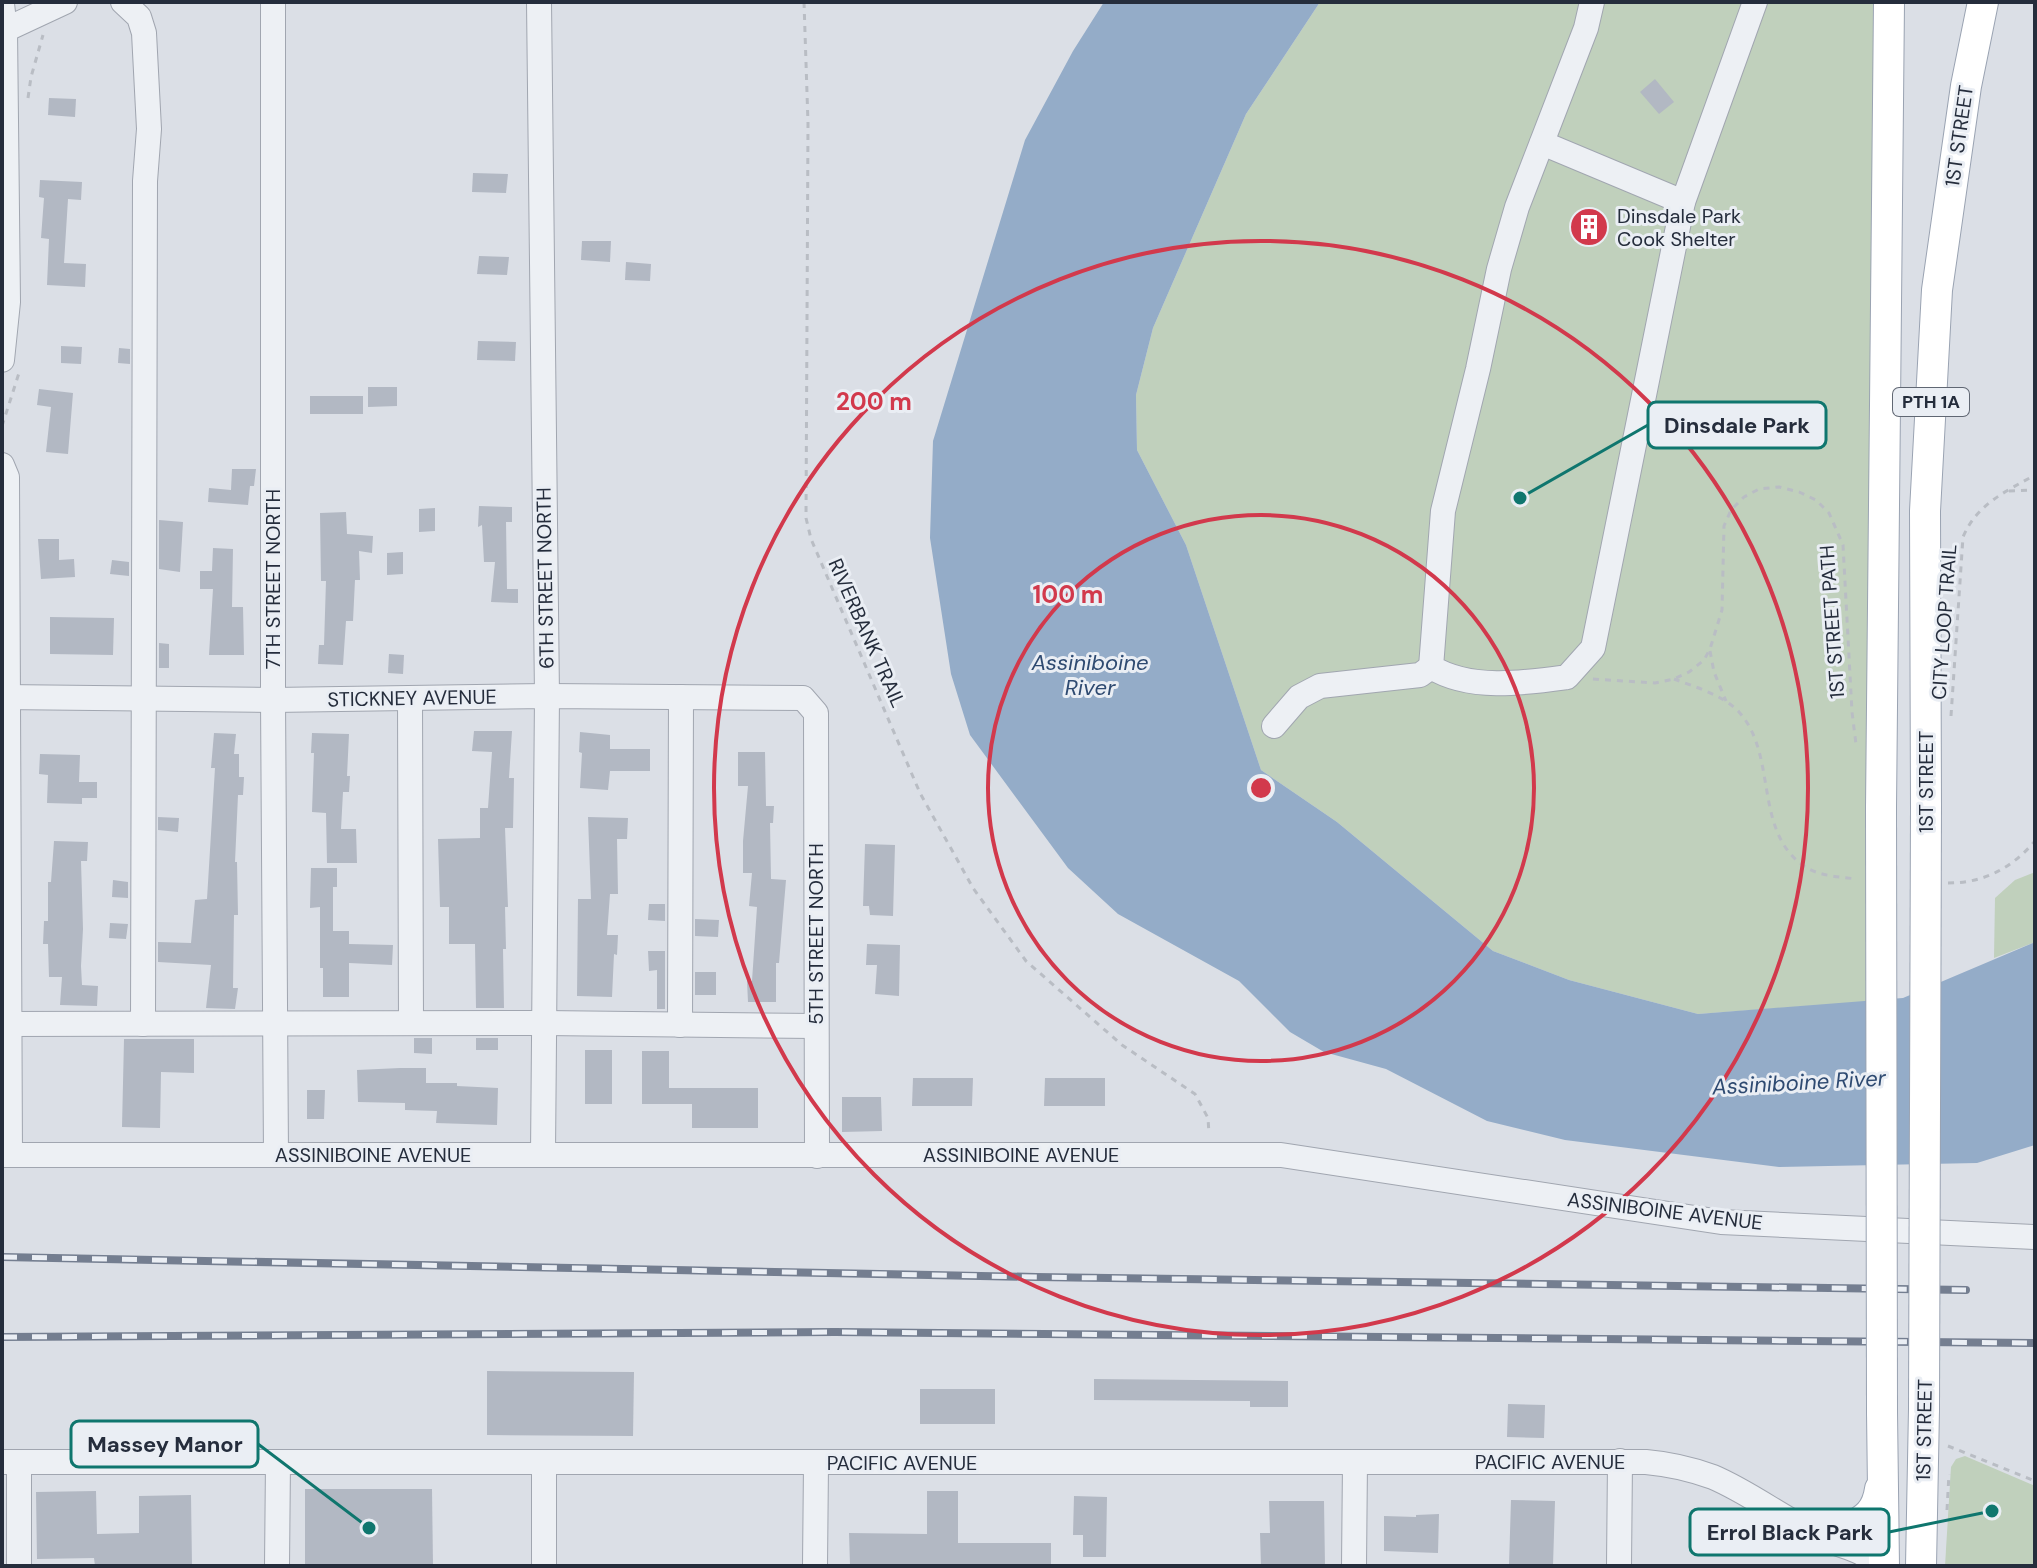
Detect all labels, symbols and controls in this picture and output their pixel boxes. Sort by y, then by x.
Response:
street label: 1ST STREET [1939,84,1979,188]
place label: Dinsdale Park Cook Shelter [1617,203,1741,252]
building icon: Dinsdale Park Cook Shelter [1568,206,1610,248]
text: 200 m [836,386,912,417]
road number: PTH 1A [1893,388,1969,416]
callout: Dinsdale Park [1648,402,1826,448]
text: Dinsdale Park [1664,411,1810,440]
street label: 6TH STREET NORTH [530,487,560,669]
street label: 7TH STREET NORTH [260,489,286,669]
street label: CITY LOOP TRAIL [1926,543,1962,701]
street label: 1ST STREET PATH [1814,544,1850,700]
street label: RIVERBANK TRAIL [822,554,912,712]
text: 100 m [1033,579,1103,610]
water label: Assiniboine River [1030,648,1149,702]
street label: STICKNEY AVENUE [327,684,497,712]
street label: 1ST STREET [1913,731,1939,833]
centre of rings [1247,774,1275,802]
street label: 5TH STREET NORTH [803,843,829,1025]
water label: Assiniboine River [1710,1063,1887,1102]
street label: ASSINIBOINE AVENUE [275,1142,471,1168]
street label: ASSINIBOINE AVENUE [923,1142,1119,1168]
street label: ASSINIBOINE AVENUE [1566,1186,1764,1236]
street label: 1ST STREET [1910,1379,1938,1481]
callout: Massey Manor [71,1421,258,1467]
text: Massey Manor [87,1430,243,1459]
street label: PACIFIC AVENUE [1475,1449,1625,1475]
street label: PACIFIC AVENUE [827,1450,977,1476]
callout: Errol Black Park [1690,1509,1889,1555]
text: Errol Black Park [1707,1518,1874,1547]

